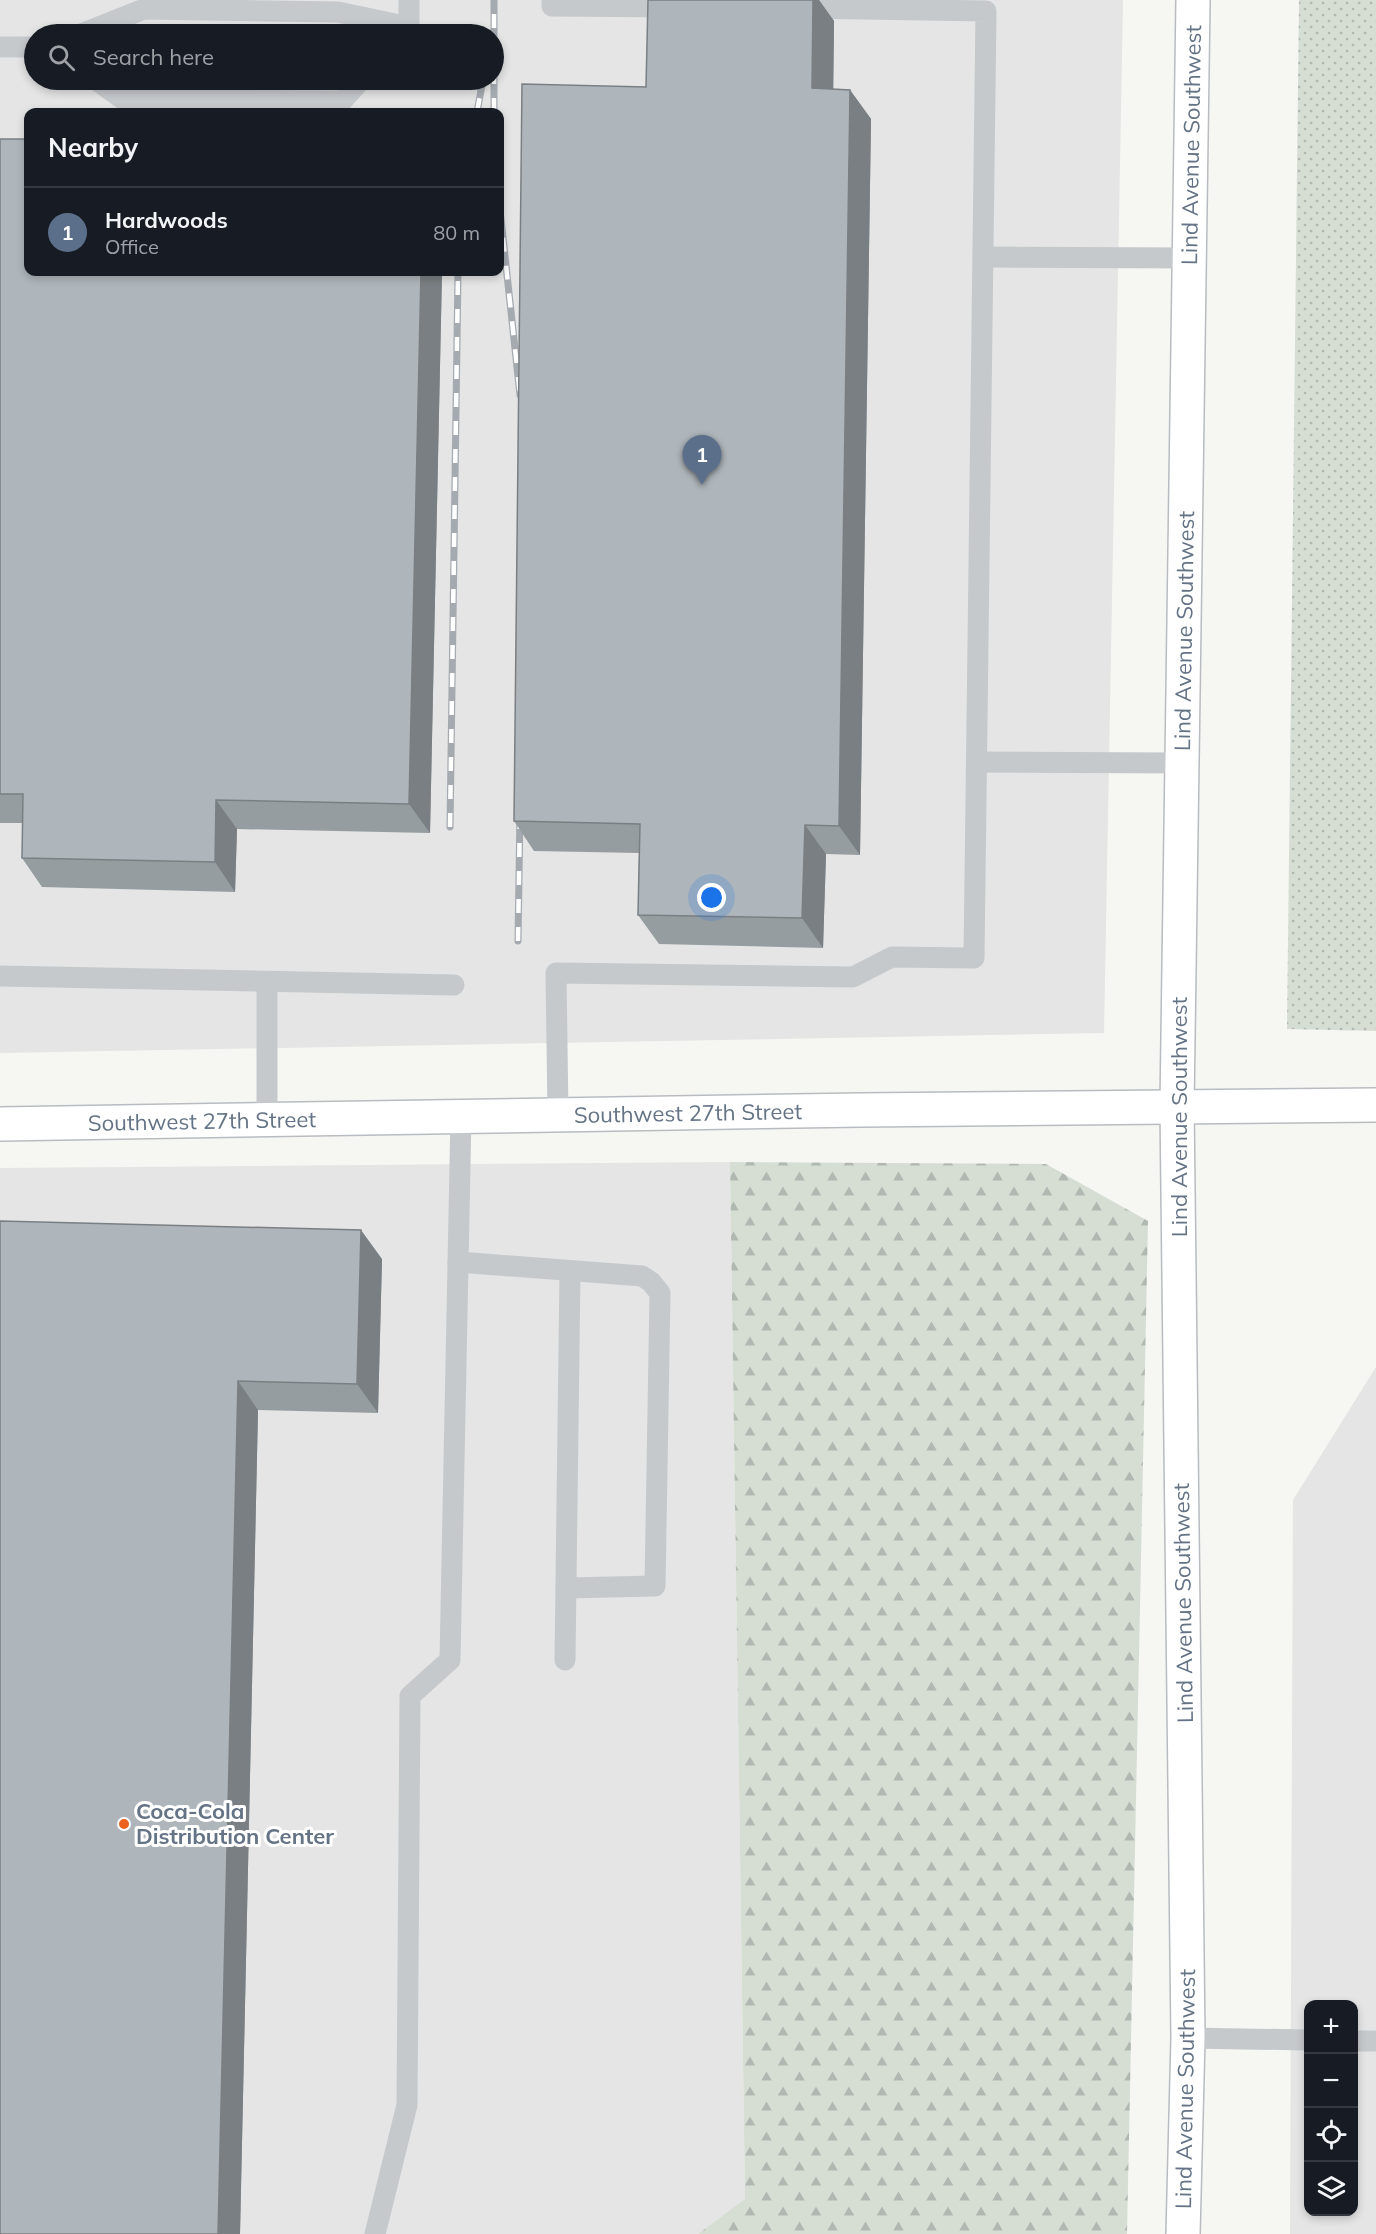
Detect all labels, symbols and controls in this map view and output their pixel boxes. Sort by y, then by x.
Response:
search box [24,24,504,90]
street label: Lind Avenue Southwest [1175,24,1207,265]
icon: search [45,41,78,74]
text: Search here [93,43,214,71]
text: Nearby [48,131,138,164]
text: Hardwoods [105,206,228,234]
text: 1 [62,220,74,245]
text: 80 m [433,220,480,245]
text: Office [105,234,159,259]
pin: 1 [682,436,722,485]
street label: Lind Avenue Southwest [1168,510,1200,751]
your location [697,883,726,912]
street label: Lind Avenue Southwest [1165,997,1193,1237]
street label: Southwest 27th Street [574,1097,803,1129]
street label: Southwest 27th Street [88,1105,317,1137]
street label: Lind Avenue Southwest [1167,1482,1199,1723]
place label: Coca-Cola Distribution Center [136,1797,334,1850]
marker: Coca-Cola Distribution Center [117,1817,131,1831]
street label: Lind Avenue Southwest [1169,1968,1201,2209]
map controls [1304,2000,1358,2216]
button: + [1304,2000,1358,2054]
button: − [1304,2054,1358,2108]
button: locate [1304,2108,1358,2162]
button: layers [1304,2162,1358,2216]

